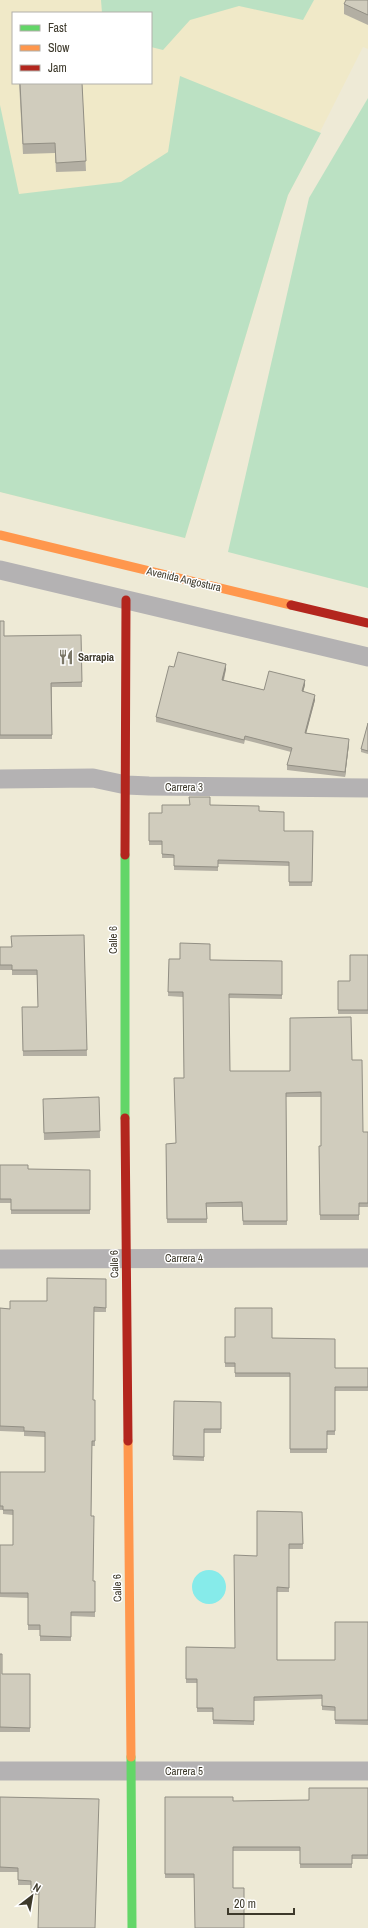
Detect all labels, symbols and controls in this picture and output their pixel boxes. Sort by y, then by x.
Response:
legend [12,12,152,84]
text: Fast [48,20,67,36]
text: Slow [48,40,70,56]
text: Jam [48,60,67,76]
street label: Avenida Angostura [144,563,223,594]
restaurant icon: Sarrapia [57,648,75,666]
place label: Sarrapia [78,650,114,664]
street label: Carrera 3 [165,780,203,794]
street label: Calle 6 [106,926,120,954]
street label: Calle 6 [107,1250,121,1278]
street label: Carrera 4 [165,1251,203,1265]
street label: Calle 6 [110,1574,124,1602]
street label: Carrera 5 [165,1764,203,1778]
north arrow [12,1876,52,1916]
text: N [31,1880,44,1895]
scale bar [228,1890,294,1916]
text: 20 m [234,1896,256,1912]

